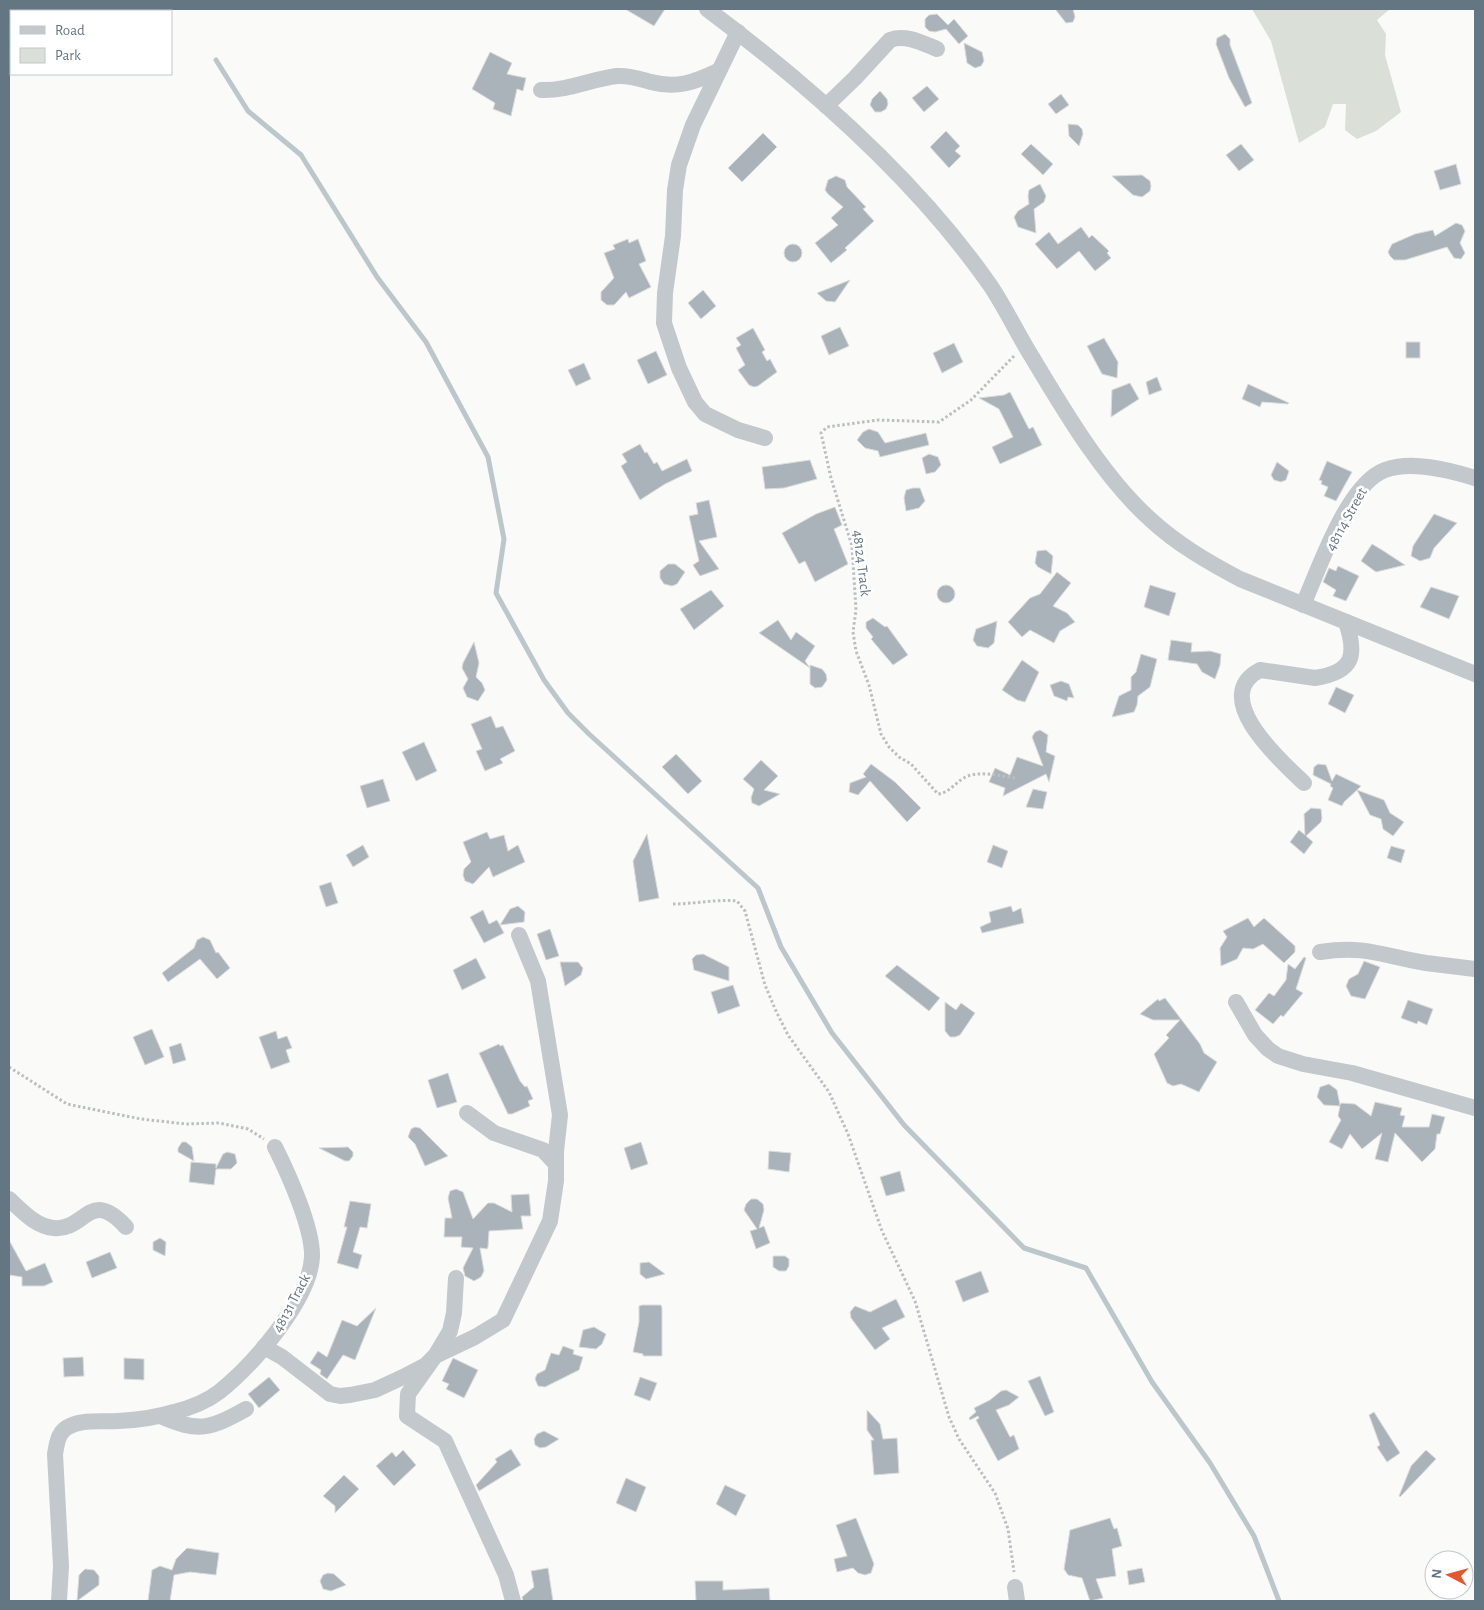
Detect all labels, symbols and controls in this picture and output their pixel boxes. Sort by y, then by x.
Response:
legend [10,10,172,75]
text: Road [55,23,85,38]
text: Park [55,48,81,63]
street label: 48114 Street [1323,485,1370,553]
street label: 48124 Track [850,529,873,597]
street label: 48131 Track [270,1271,313,1335]
north arrow [1424,1550,1474,1600]
text: N [1430,1568,1445,1579]

